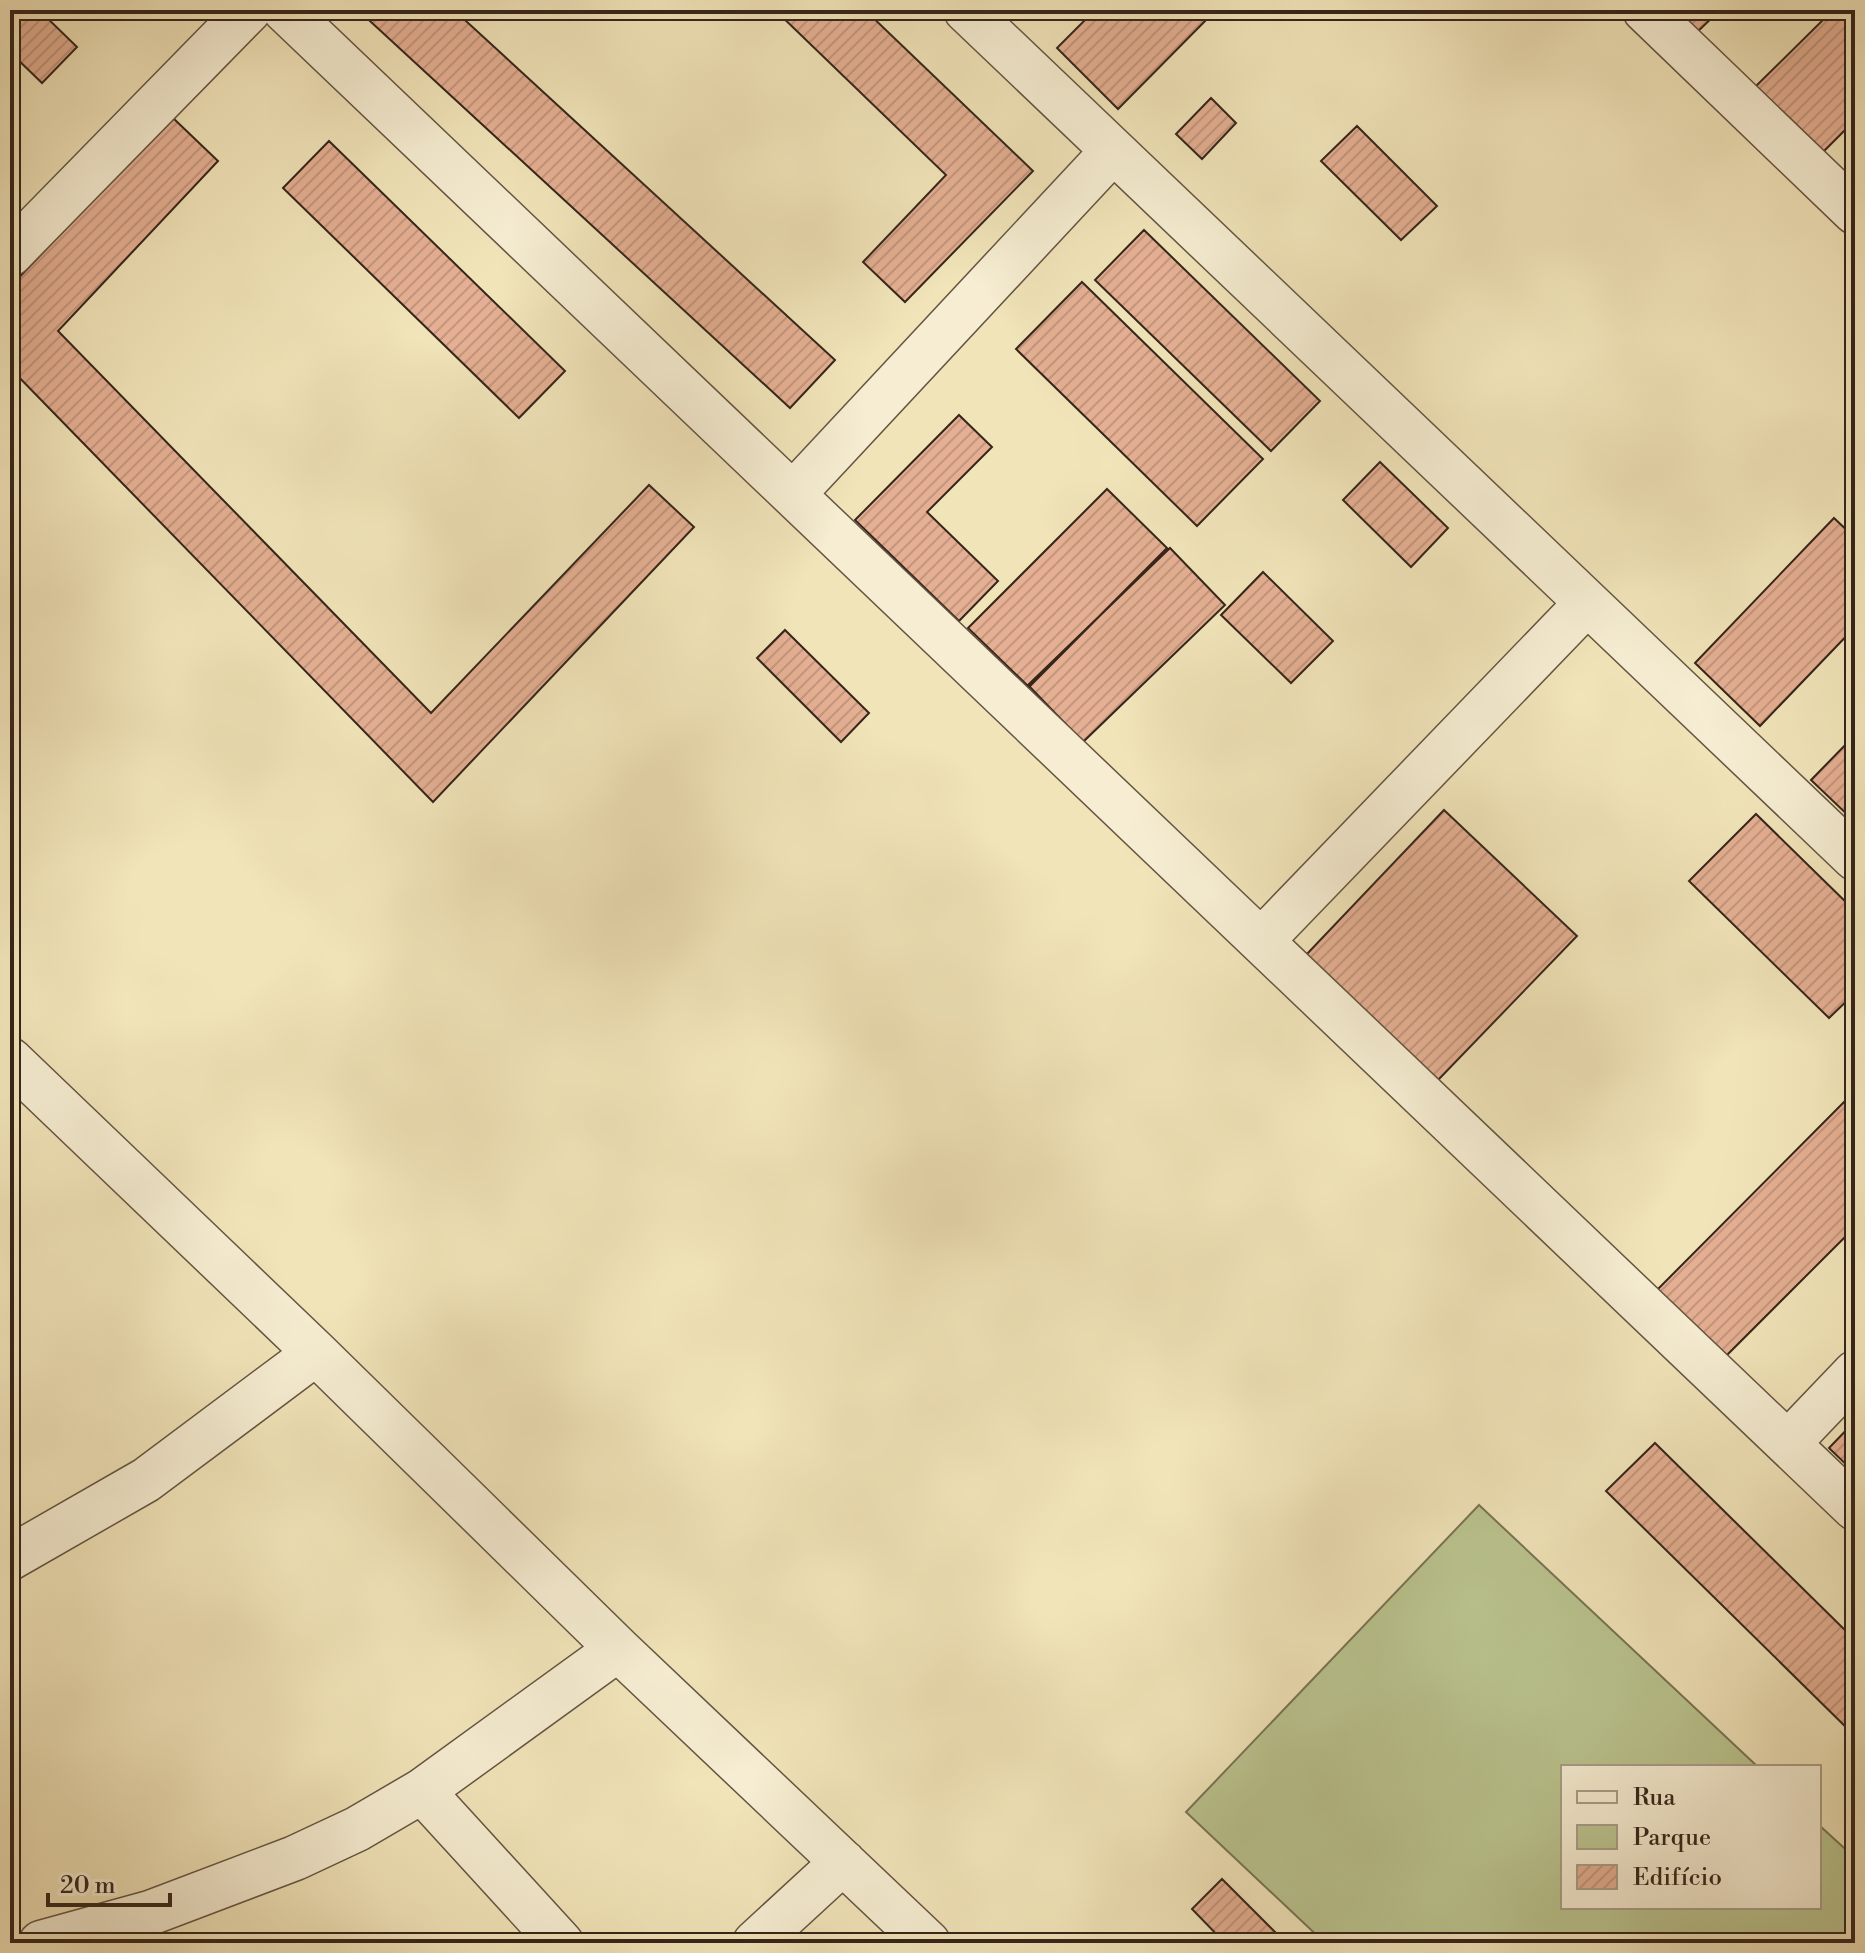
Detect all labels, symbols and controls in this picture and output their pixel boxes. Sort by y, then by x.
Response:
legend [1561,1765,1821,1909]
text: Rua [1633,1783,1676,1813]
text: Parque [1633,1823,1711,1853]
scale bar [48,1857,170,1907]
text: Edifício [1633,1863,1722,1893]
text: 20 m [60,1871,116,1901]

